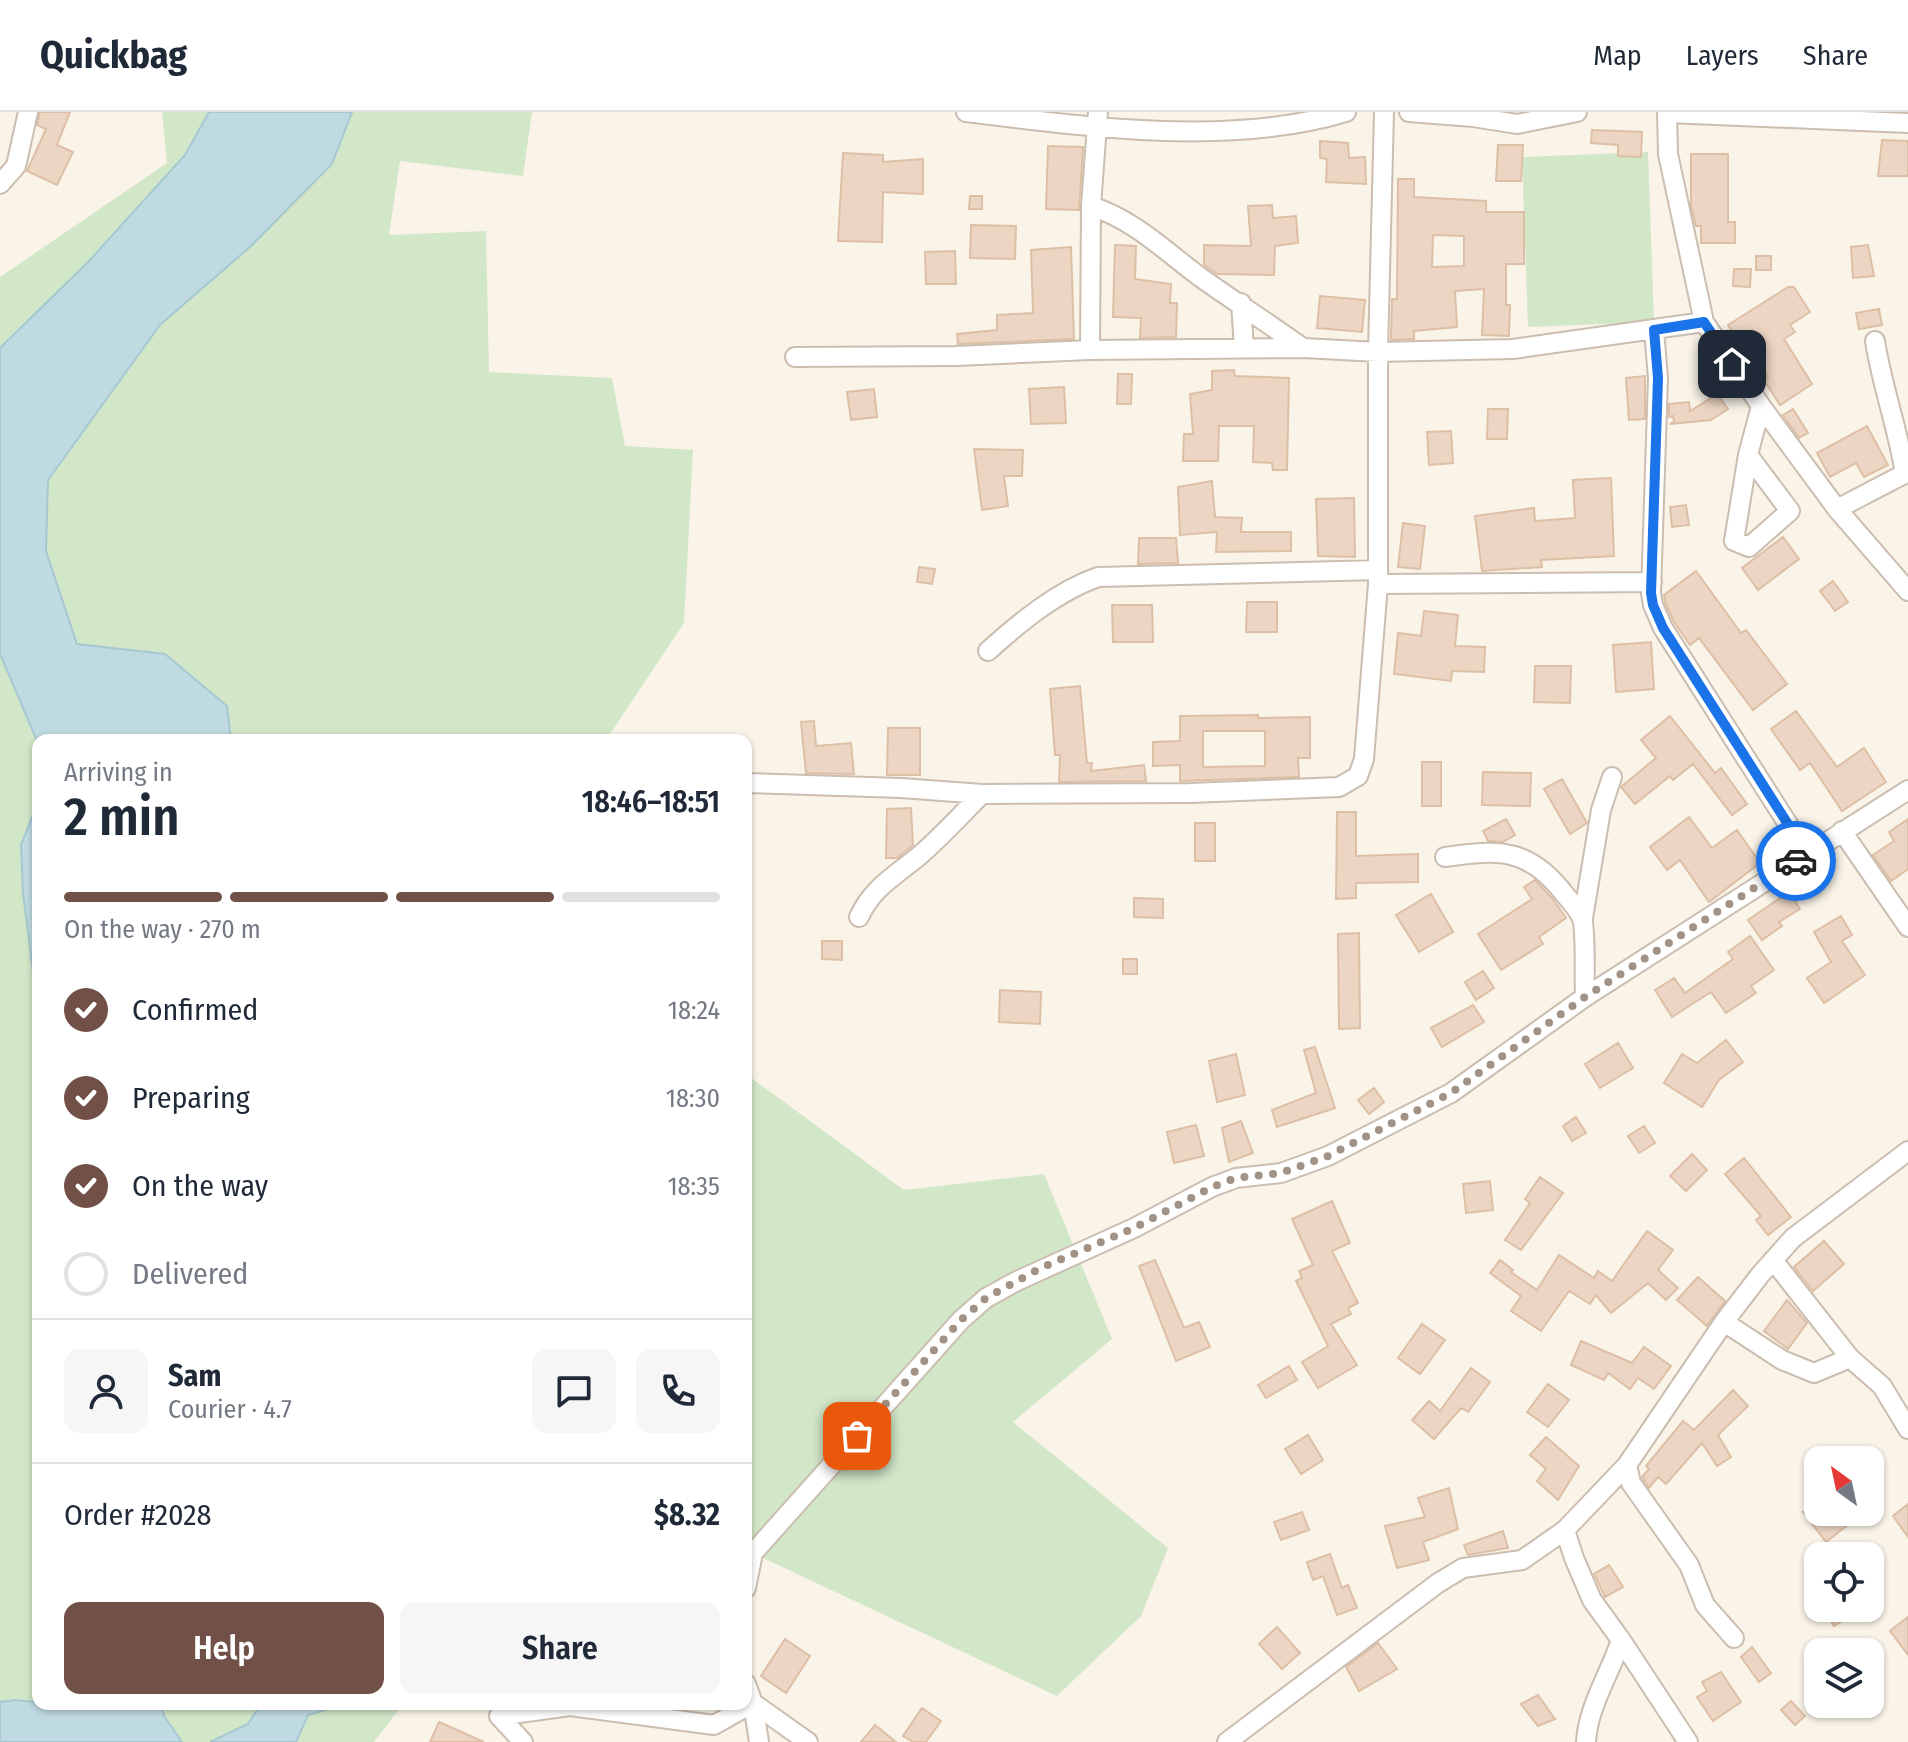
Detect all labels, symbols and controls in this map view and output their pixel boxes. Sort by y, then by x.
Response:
text: Quickbag [40,32,187,78]
text: Map [1593,39,1642,72]
text: Layers [1686,39,1759,72]
text: Share [1803,39,1868,72]
pin [1698,330,1766,398]
icon: home [1710,342,1754,386]
text: Arriving in [64,757,173,788]
text: 18:46–18:51 [582,784,720,820]
text: 2 min [64,786,180,849]
courier [1756,821,1836,901]
icon: car [1774,839,1818,883]
text: On the way · 270 m [64,914,261,945]
icon: check [64,988,108,1032]
text: Confirmed [132,992,258,1028]
text: 18:24 [668,995,720,1026]
icon: check [64,1076,108,1120]
text: Preparing [132,1080,250,1116]
text: 18:30 [666,1083,720,1114]
icon: check [64,1164,108,1208]
text: On the way [132,1168,268,1204]
text: 18:35 [667,1171,720,1202]
text: Delivered [132,1256,248,1292]
button: person [64,1349,148,1433]
button: chat [532,1349,616,1433]
button: phone [636,1349,720,1433]
text: Sam [168,1358,221,1394]
text: Courier · 4.7 [168,1394,292,1425]
pin [823,1402,891,1470]
icon: bag [835,1414,879,1458]
north arrow [1804,1446,1884,1526]
map controls [1804,1446,1884,1718]
text: Order #2028 [64,1497,212,1533]
text: $8.32 [654,1497,720,1533]
button: locate [1804,1542,1884,1622]
button: Help [64,1602,384,1694]
button: Share [400,1602,720,1694]
button: layers [1804,1638,1884,1718]

